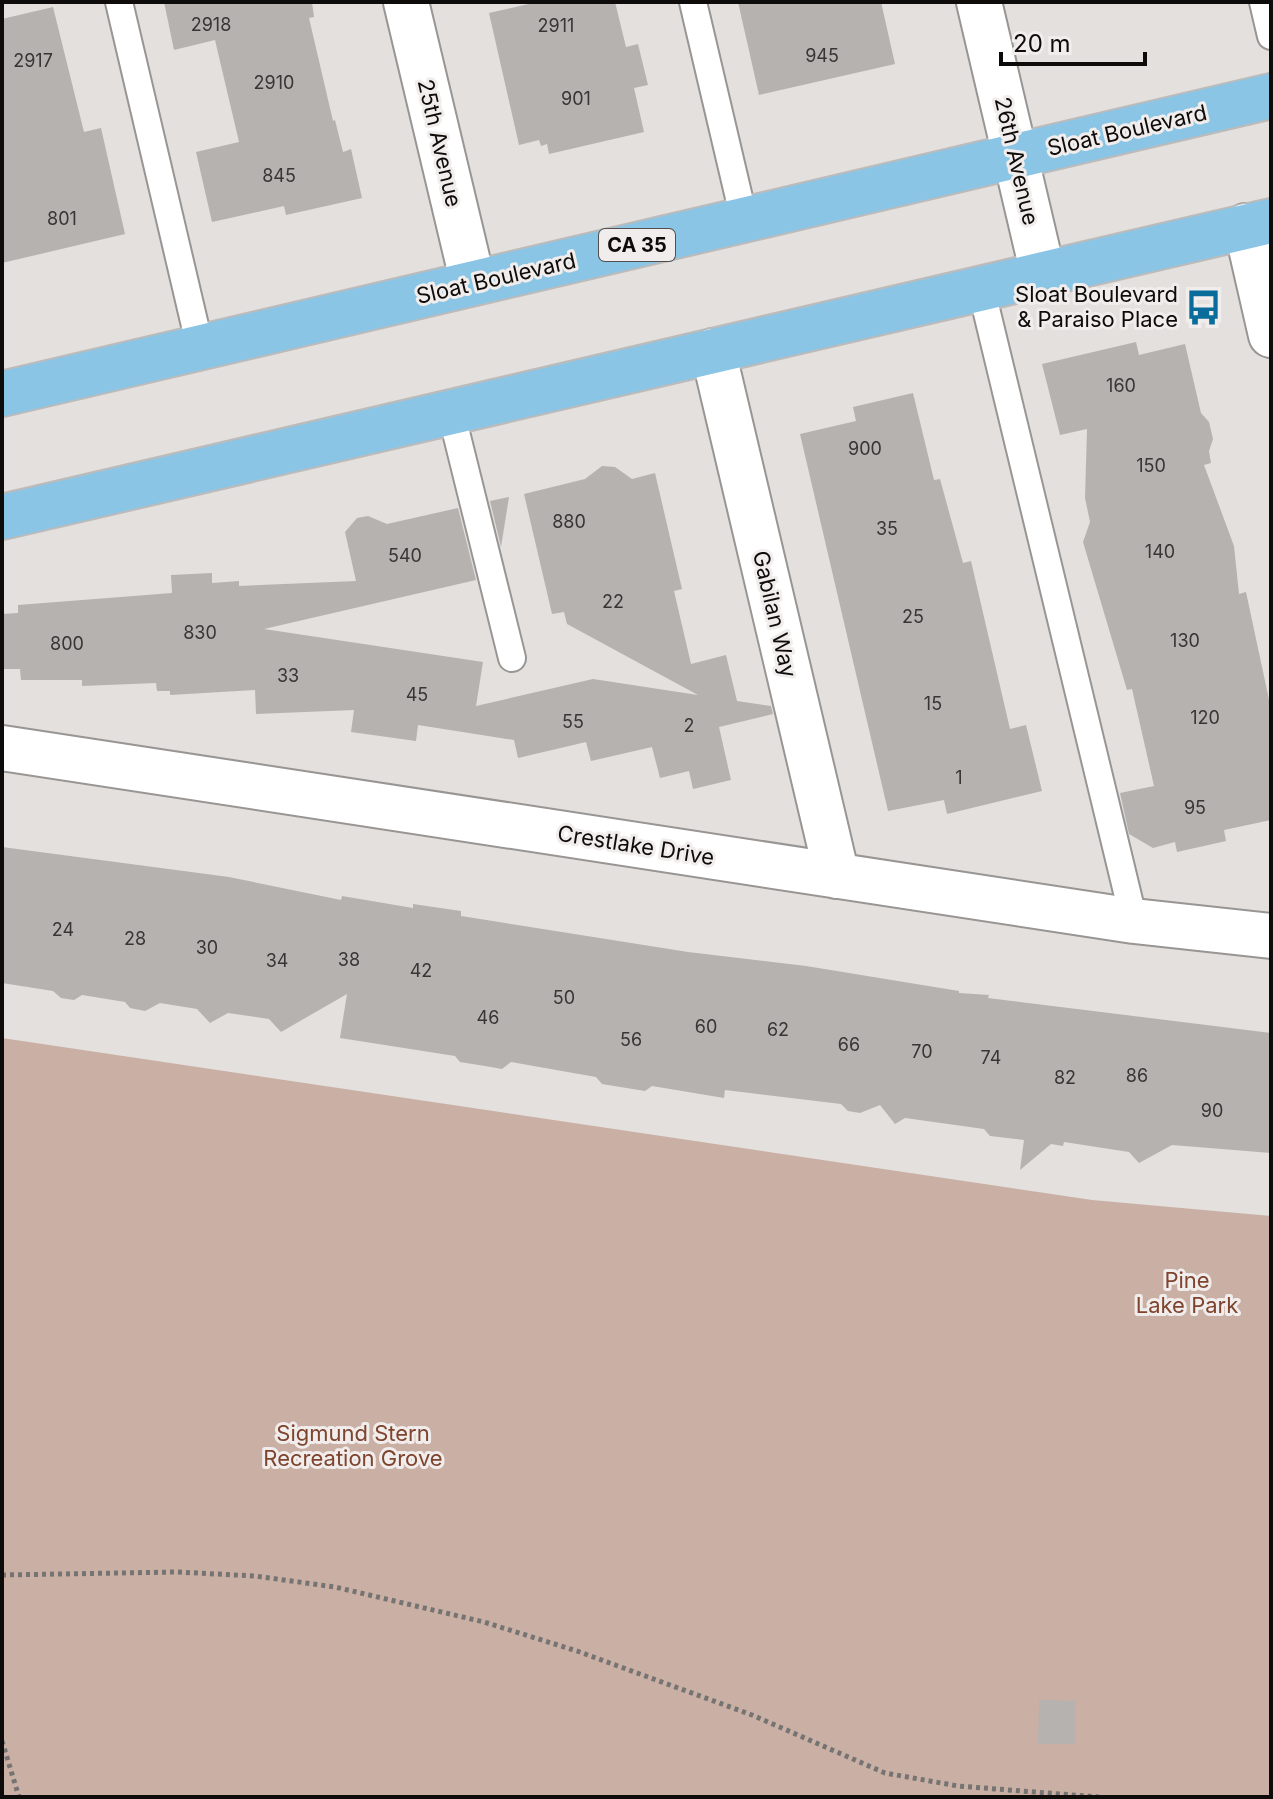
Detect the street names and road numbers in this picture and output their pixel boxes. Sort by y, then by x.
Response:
street label: 25th Avenue [413,77,467,209]
street label: 26th Avenue [990,94,1044,228]
street label: Sloat Boulevard [1045,99,1209,161]
road number: CA 35 [599,229,675,261]
street label: Sloat Boulevard [414,247,578,309]
street label: Gabilan Way [748,548,802,680]
street label: Crestlake Drive [556,820,716,870]

